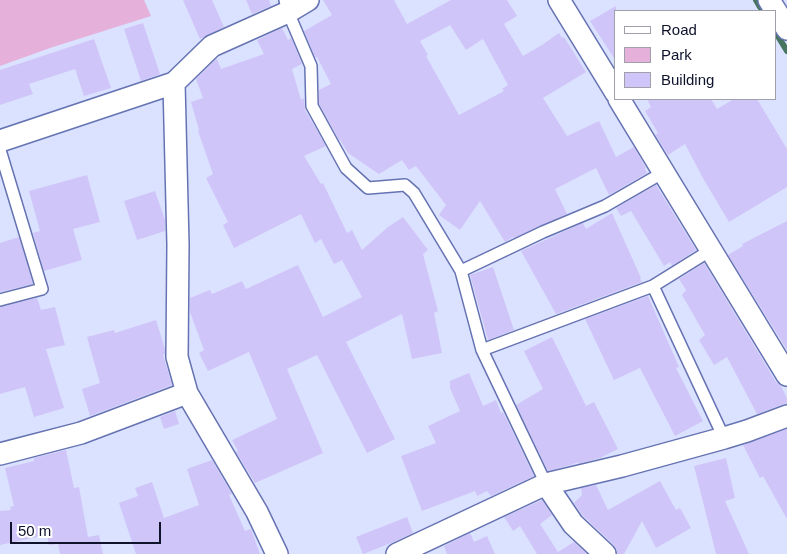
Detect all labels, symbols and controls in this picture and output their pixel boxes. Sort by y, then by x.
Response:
legend [614,10,777,100]
text: Road [661,21,697,38]
text: Park [661,46,692,63]
text: Building [661,71,714,88]
scale bar [12,512,164,544]
text: 50 m [18,522,51,539]

